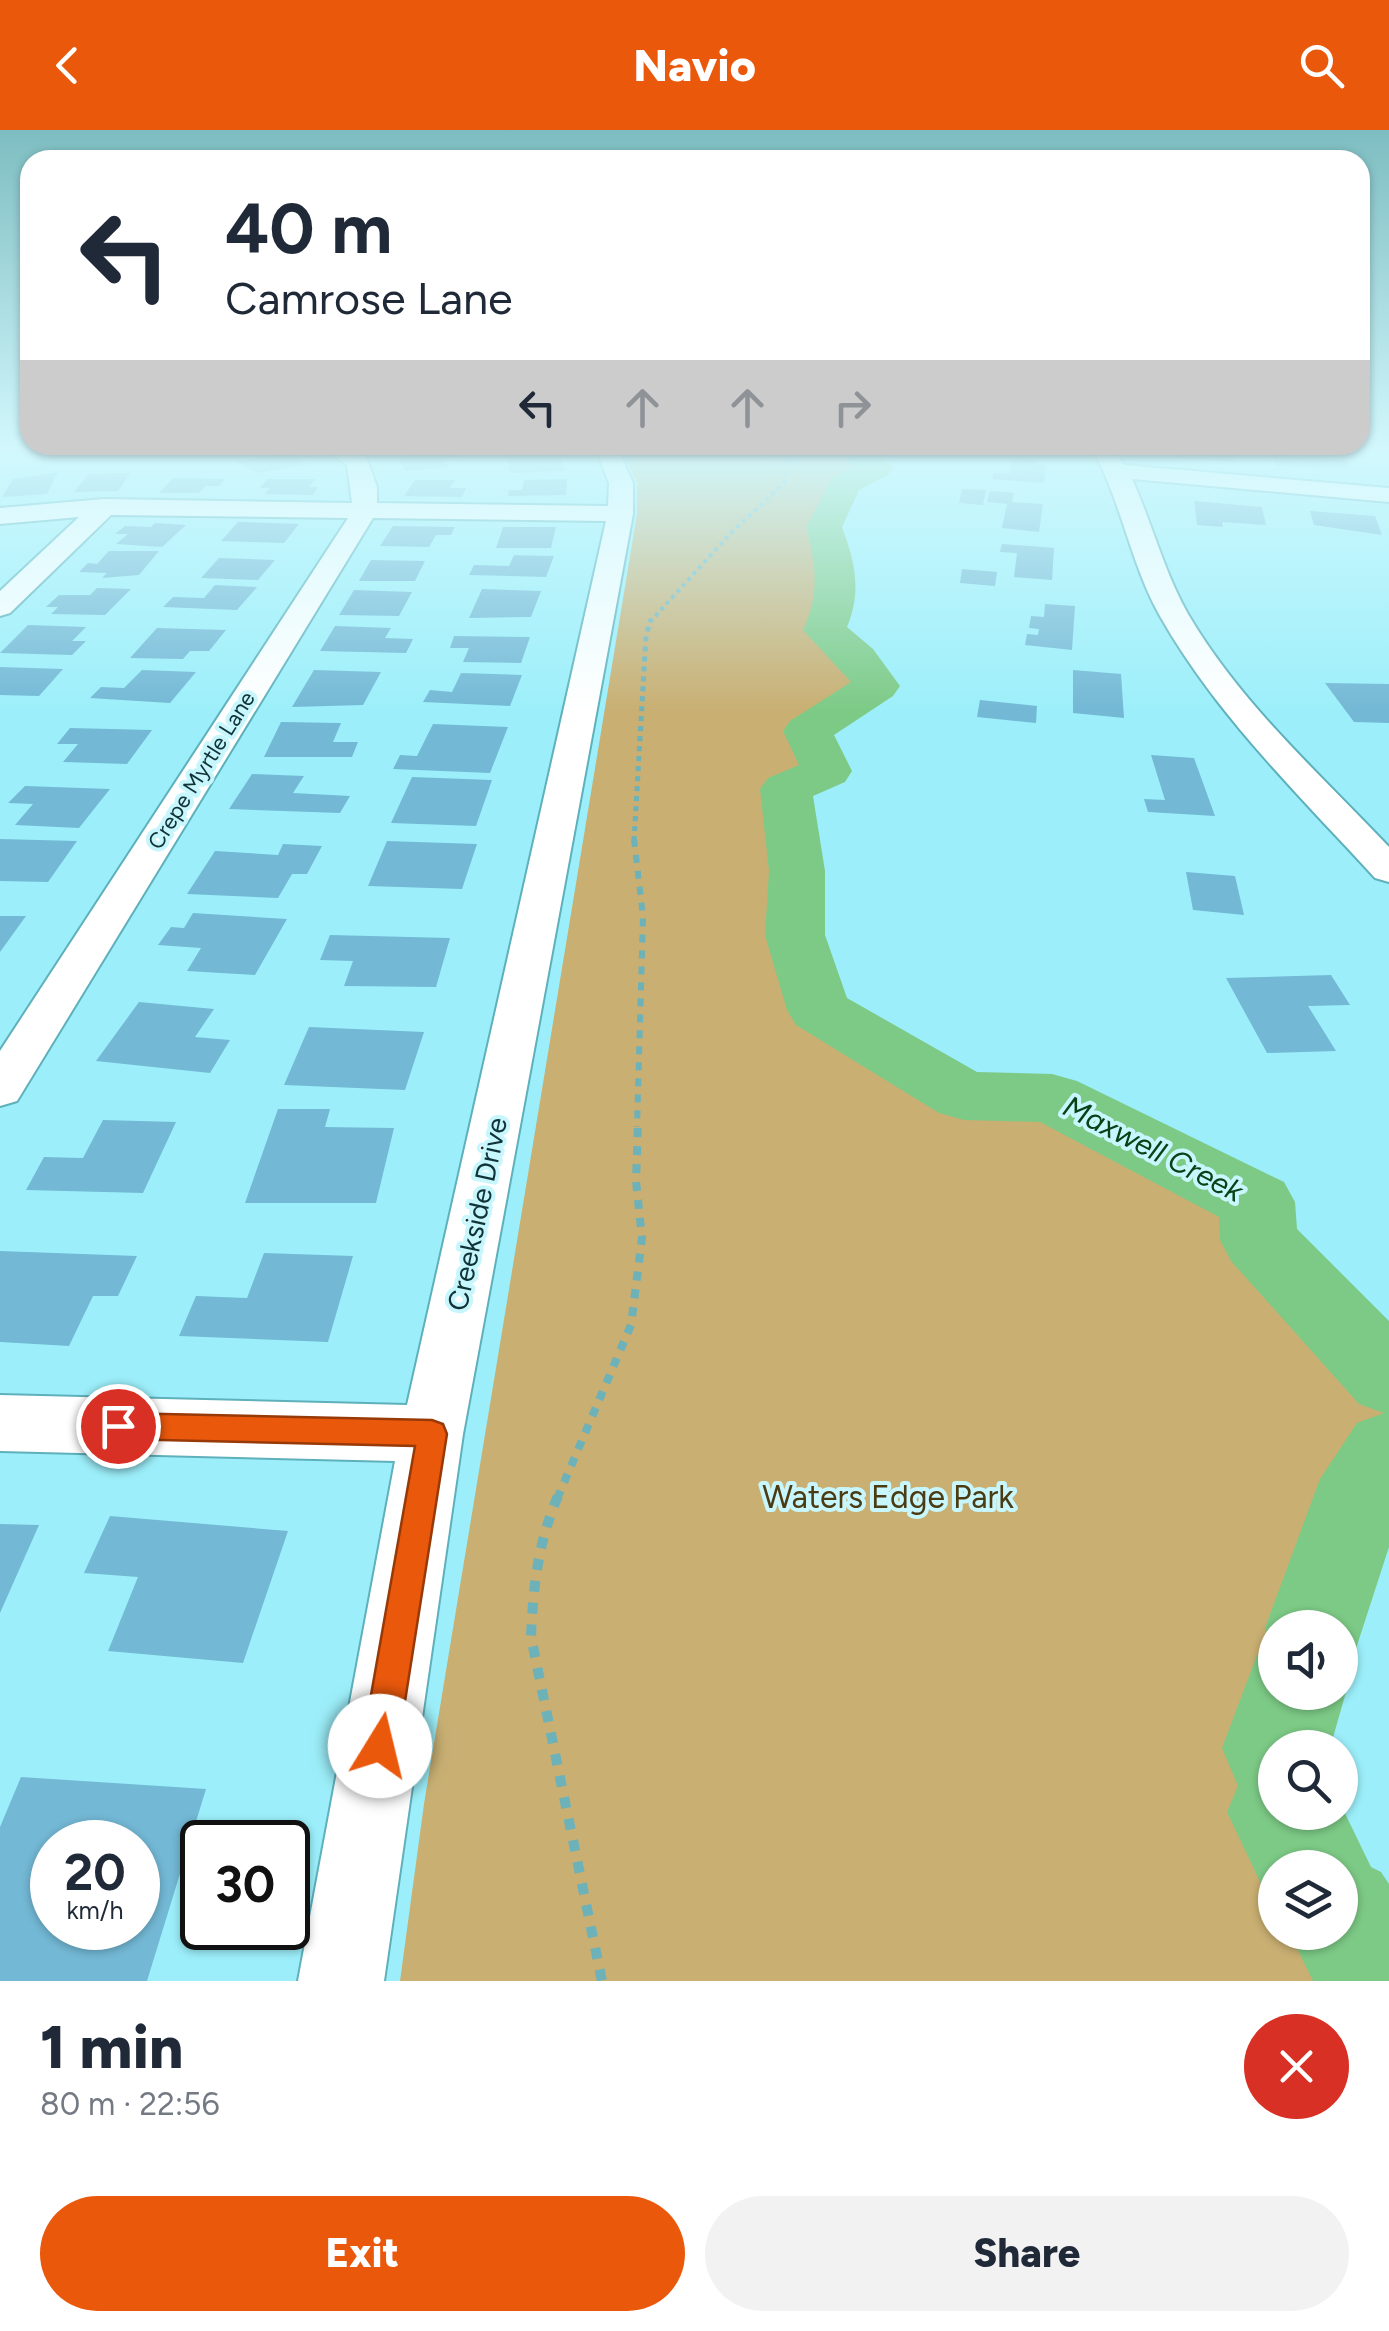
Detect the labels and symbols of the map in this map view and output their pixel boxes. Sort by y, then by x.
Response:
street label: Crepe Myrtle Lane [142,686,261,854]
water label: Maxwell Creek [1057,1087,1251,1210]
street label: Creekside Drive [440,1114,514,1314]
pin [76,1384,161,1469]
park label: Waters Edge Park [762,1478,1014,1516]
position arrow [328,1694,432,1798]
speed limit sign: 30 [180,1820,310,1950]

